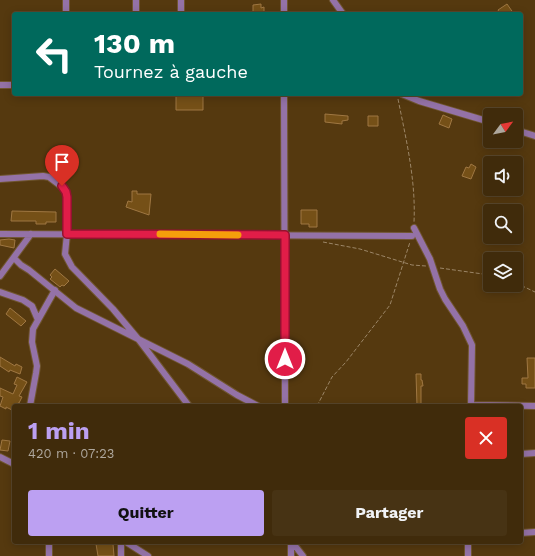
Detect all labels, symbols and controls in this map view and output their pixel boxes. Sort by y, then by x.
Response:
text: 130 m [94,27,175,60]
icon: left [28,28,80,80]
text: Tournez à gauche [94,61,248,82]
north arrow [483,108,523,148]
map controls [483,108,523,292]
pin [45,145,79,186]
icon: arrive [51,151,73,173]
button: sound [483,156,523,196]
button: search [483,204,523,244]
button: layers [483,252,523,292]
position arrow [264,338,306,380]
text: 1 min [28,417,90,445]
button: close [465,417,507,459]
text: 420 m · 07:23 [28,446,114,461]
button: Quitter [28,490,264,536]
button: Partager [272,490,507,536]

